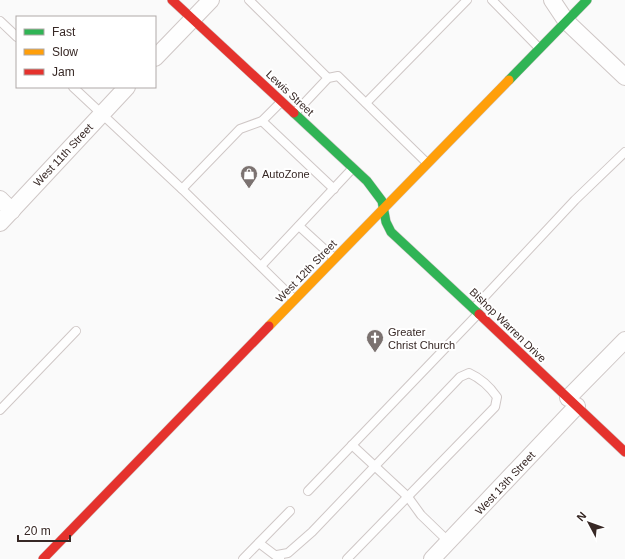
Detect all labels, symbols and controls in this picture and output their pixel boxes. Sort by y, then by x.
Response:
legend [16,16,156,88]
text: Fast [52,25,76,39]
text: Slow [52,45,78,59]
text: Jam [52,65,75,79]
street label: Lewis Street [264,68,316,118]
street label: West 11th Street [31,121,95,189]
shop icon: AutoZone [239,164,259,189]
place label: AutoZone [262,168,310,180]
street label: West 12th Street [273,237,339,305]
street label: Bishop Warren Drive [467,286,549,364]
place label: Greater Christ Church [388,326,455,351]
church icon: Greater Christ Church [365,328,385,353]
street label: West 13th Street [473,449,537,517]
north arrow [569,503,609,543]
text: N [574,509,589,523]
scale bar [18,517,70,543]
text: 20 m [24,524,51,538]

